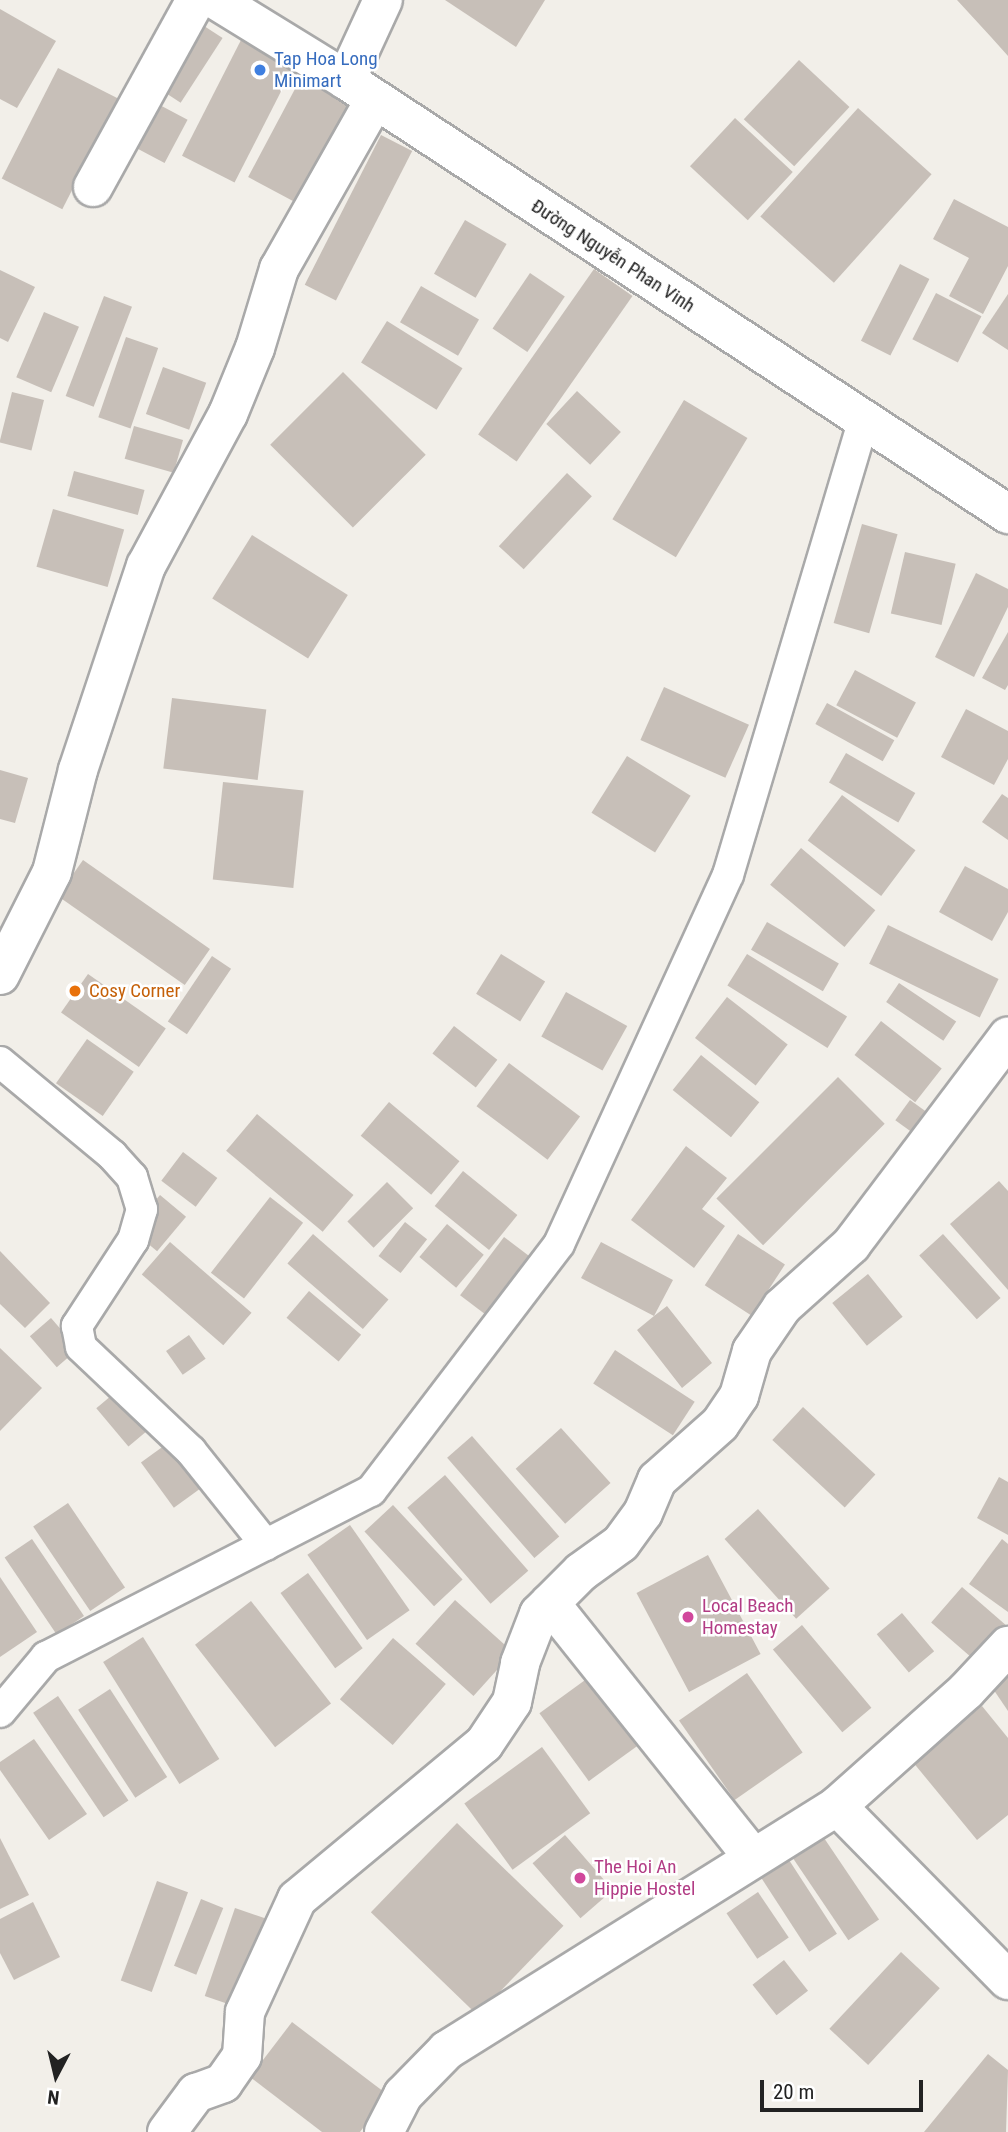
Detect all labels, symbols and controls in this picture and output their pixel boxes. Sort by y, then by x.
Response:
place label: Tap Hoa Long Minimart [274,48,378,92]
marker: Tap Hoa Long Minimart [252,62,268,78]
street label: Đường Nguyễn Phan Vinh [527,195,699,317]
place label: Cosy Corner [89,980,180,1002]
marker: Cosy Corner [67,983,83,999]
place label: Local Beach Homestay [702,1595,794,1639]
marker: Local Beach Homestay [680,1609,696,1625]
place label: The Hoi An Hippie Hostel [594,1856,695,1900]
marker: The Hoi An Hippie Hostel [572,1870,588,1886]
north arrow [21,2041,91,2111]
scale bar [763,2066,926,2110]
text: 20 m [773,2080,814,2104]
text: N [46,2085,61,2109]

